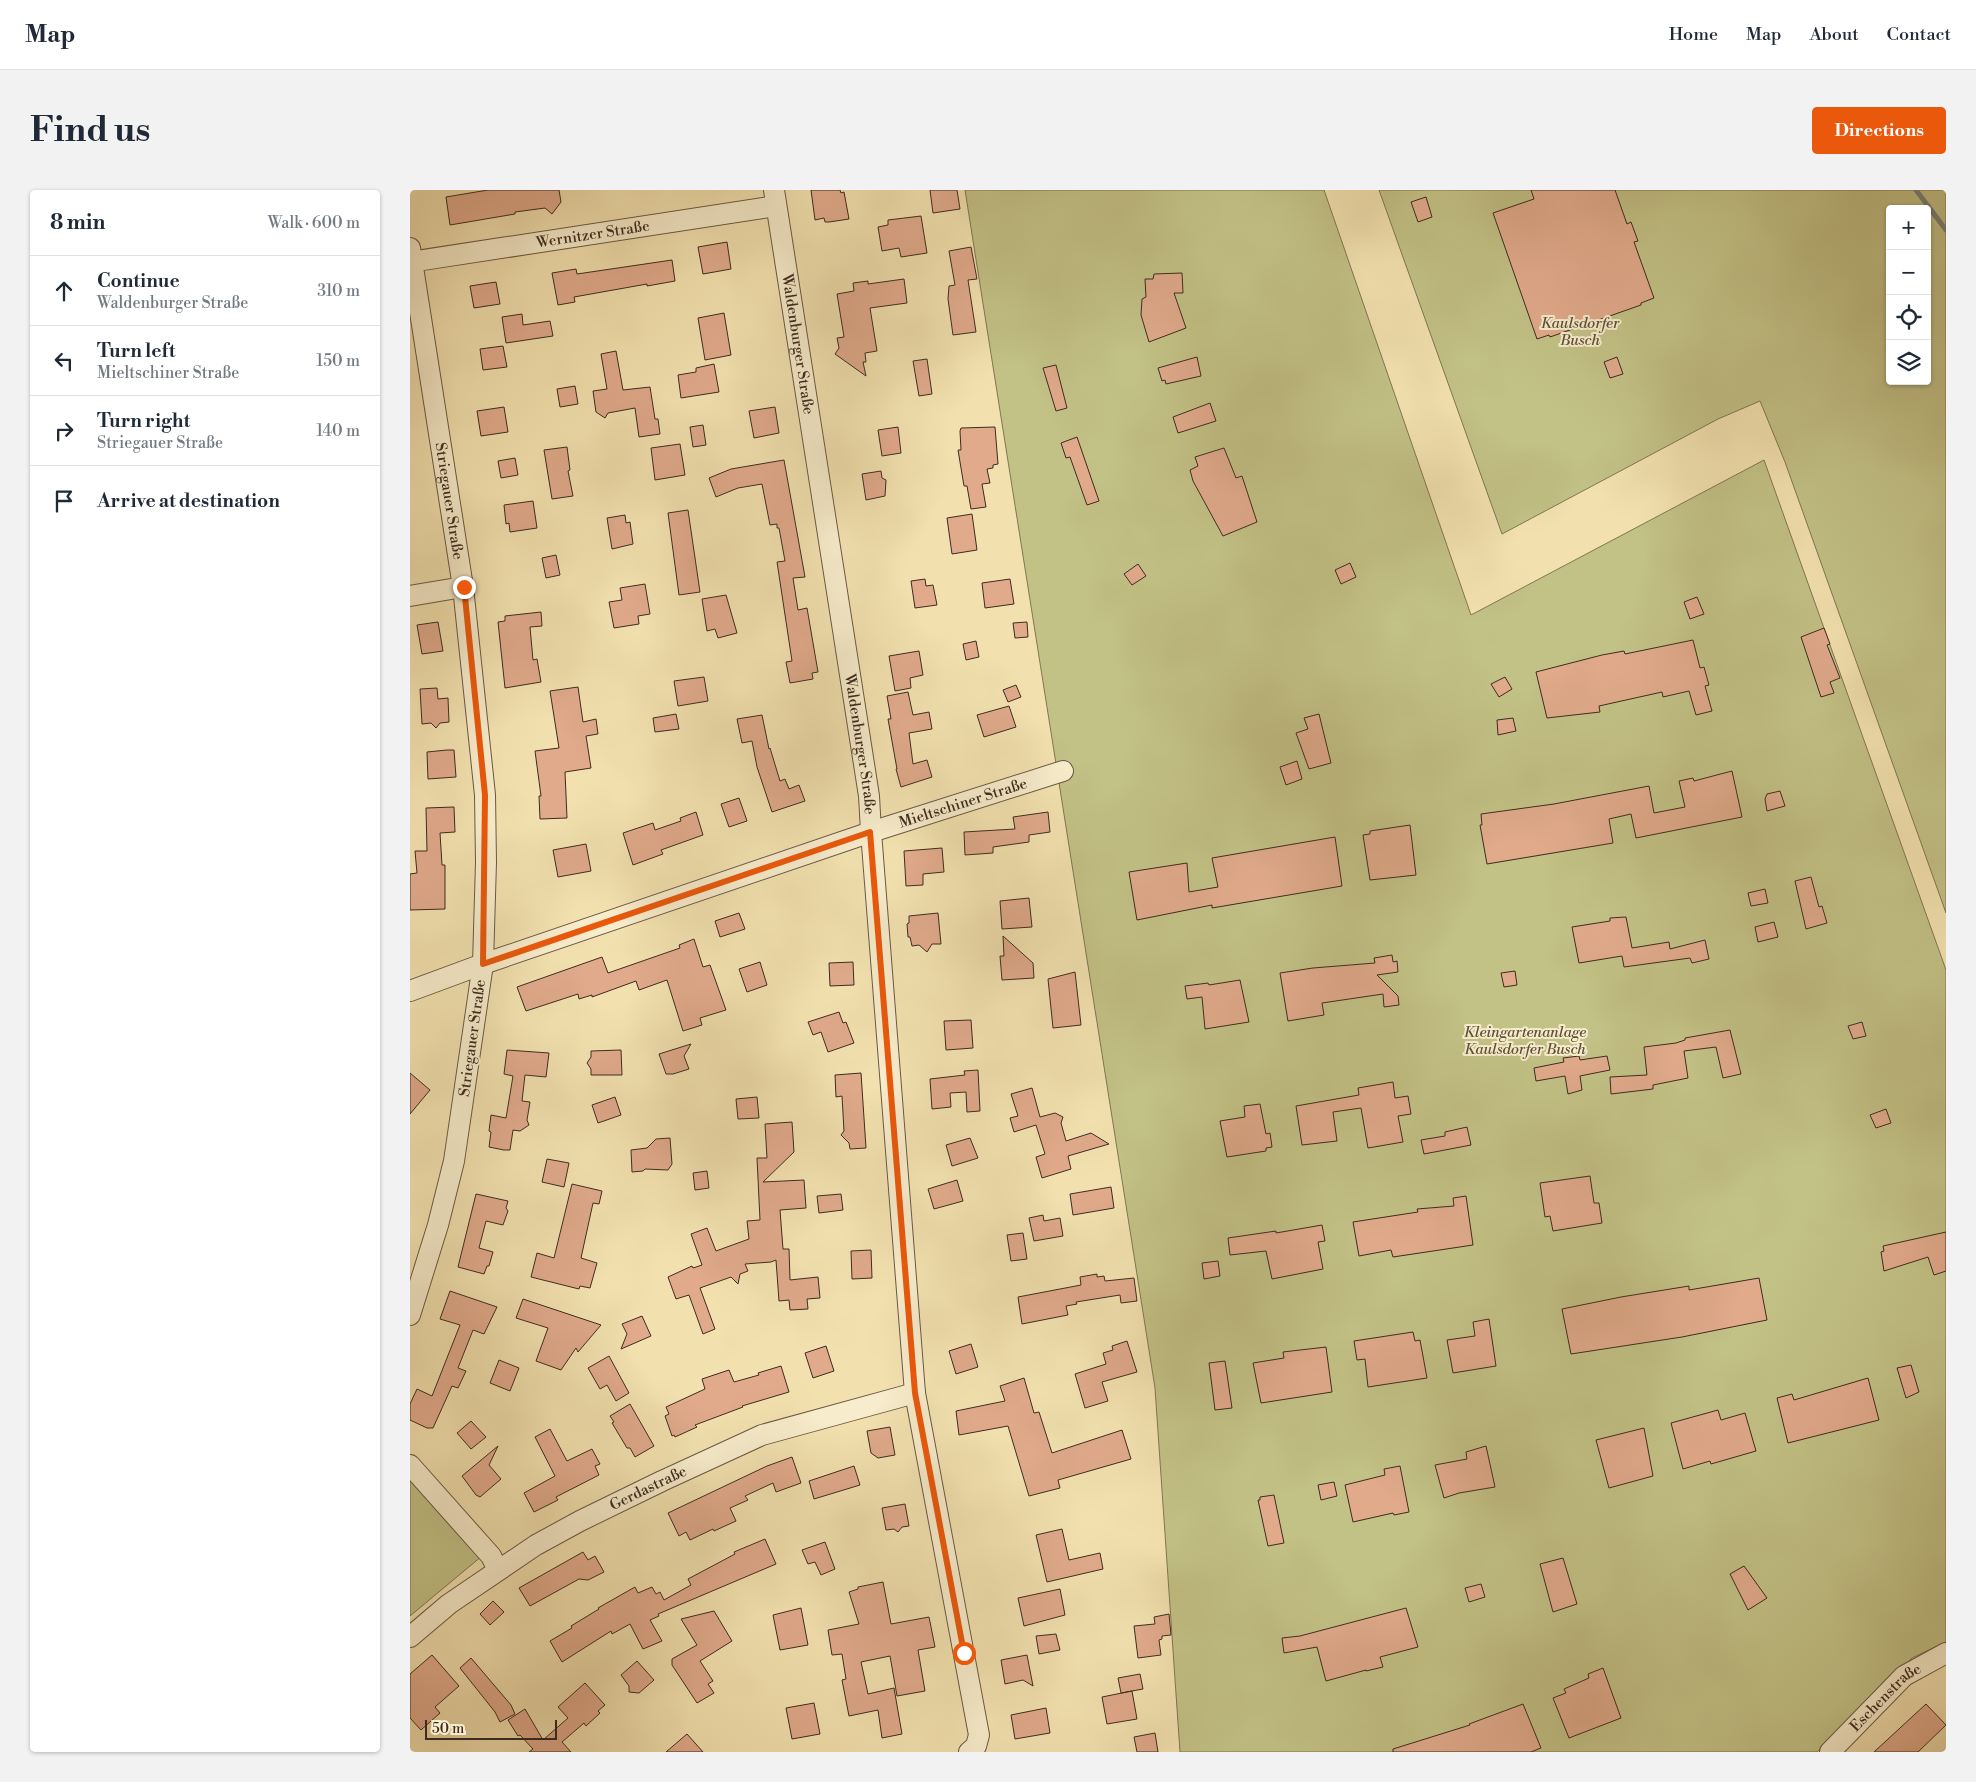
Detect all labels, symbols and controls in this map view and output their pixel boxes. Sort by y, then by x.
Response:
text: Map [25,20,75,50]
text: Home [1669,23,1718,46]
text: Map [1746,23,1782,46]
text: About [1810,23,1859,46]
text: Contact [1887,23,1951,46]
button: Directions [1812,107,1946,154]
text: Find us [30,109,150,152]
map controls [1886,205,1931,385]
button: + [1886,205,1931,250]
text: 8 min [50,210,105,236]
text: Walk · 600 m [268,213,360,233]
street label: Wernitzer Straße [534,216,651,253]
button: − [1886,250,1931,295]
text: Continue [97,269,180,293]
street label: Waldenburger Straße [777,272,818,416]
icon: ahead [50,277,78,305]
text: 310 m [317,281,360,301]
text: Waldenburger Straße [97,293,248,313]
button: locate [1886,295,1931,340]
park label: Kaulsdorfer Busch [1541,314,1620,350]
text: Turn left [97,339,176,363]
button: layers [1886,340,1931,385]
icon: left [50,347,78,375]
text: 150 m [316,351,360,371]
text: Mieltschiner Straße [97,363,239,383]
text: Turn right [97,409,190,433]
icon: right [50,417,78,445]
text: 140 m [316,421,360,441]
text: Striegauer Straße [97,433,223,453]
street label: Striegauer Straße [431,441,468,561]
icon: arrive [50,487,78,515]
text: Arrive at destination [97,489,280,513]
route end [453,576,476,599]
street label: Waldenburger Straße [840,672,879,815]
street label: Mieltschiner Straße [896,774,1029,833]
street label: Striegauer Straße [455,978,490,1098]
park label: Kleingartenanlage Kaulsdorfer Busch [1464,1023,1586,1059]
street label: Gerdastraße [607,1462,690,1515]
route start [953,1642,976,1665]
street label: Eschenstraße [1846,1660,1924,1736]
scale bar [425,1717,558,1740]
text: 50 m [432,1720,464,1738]

